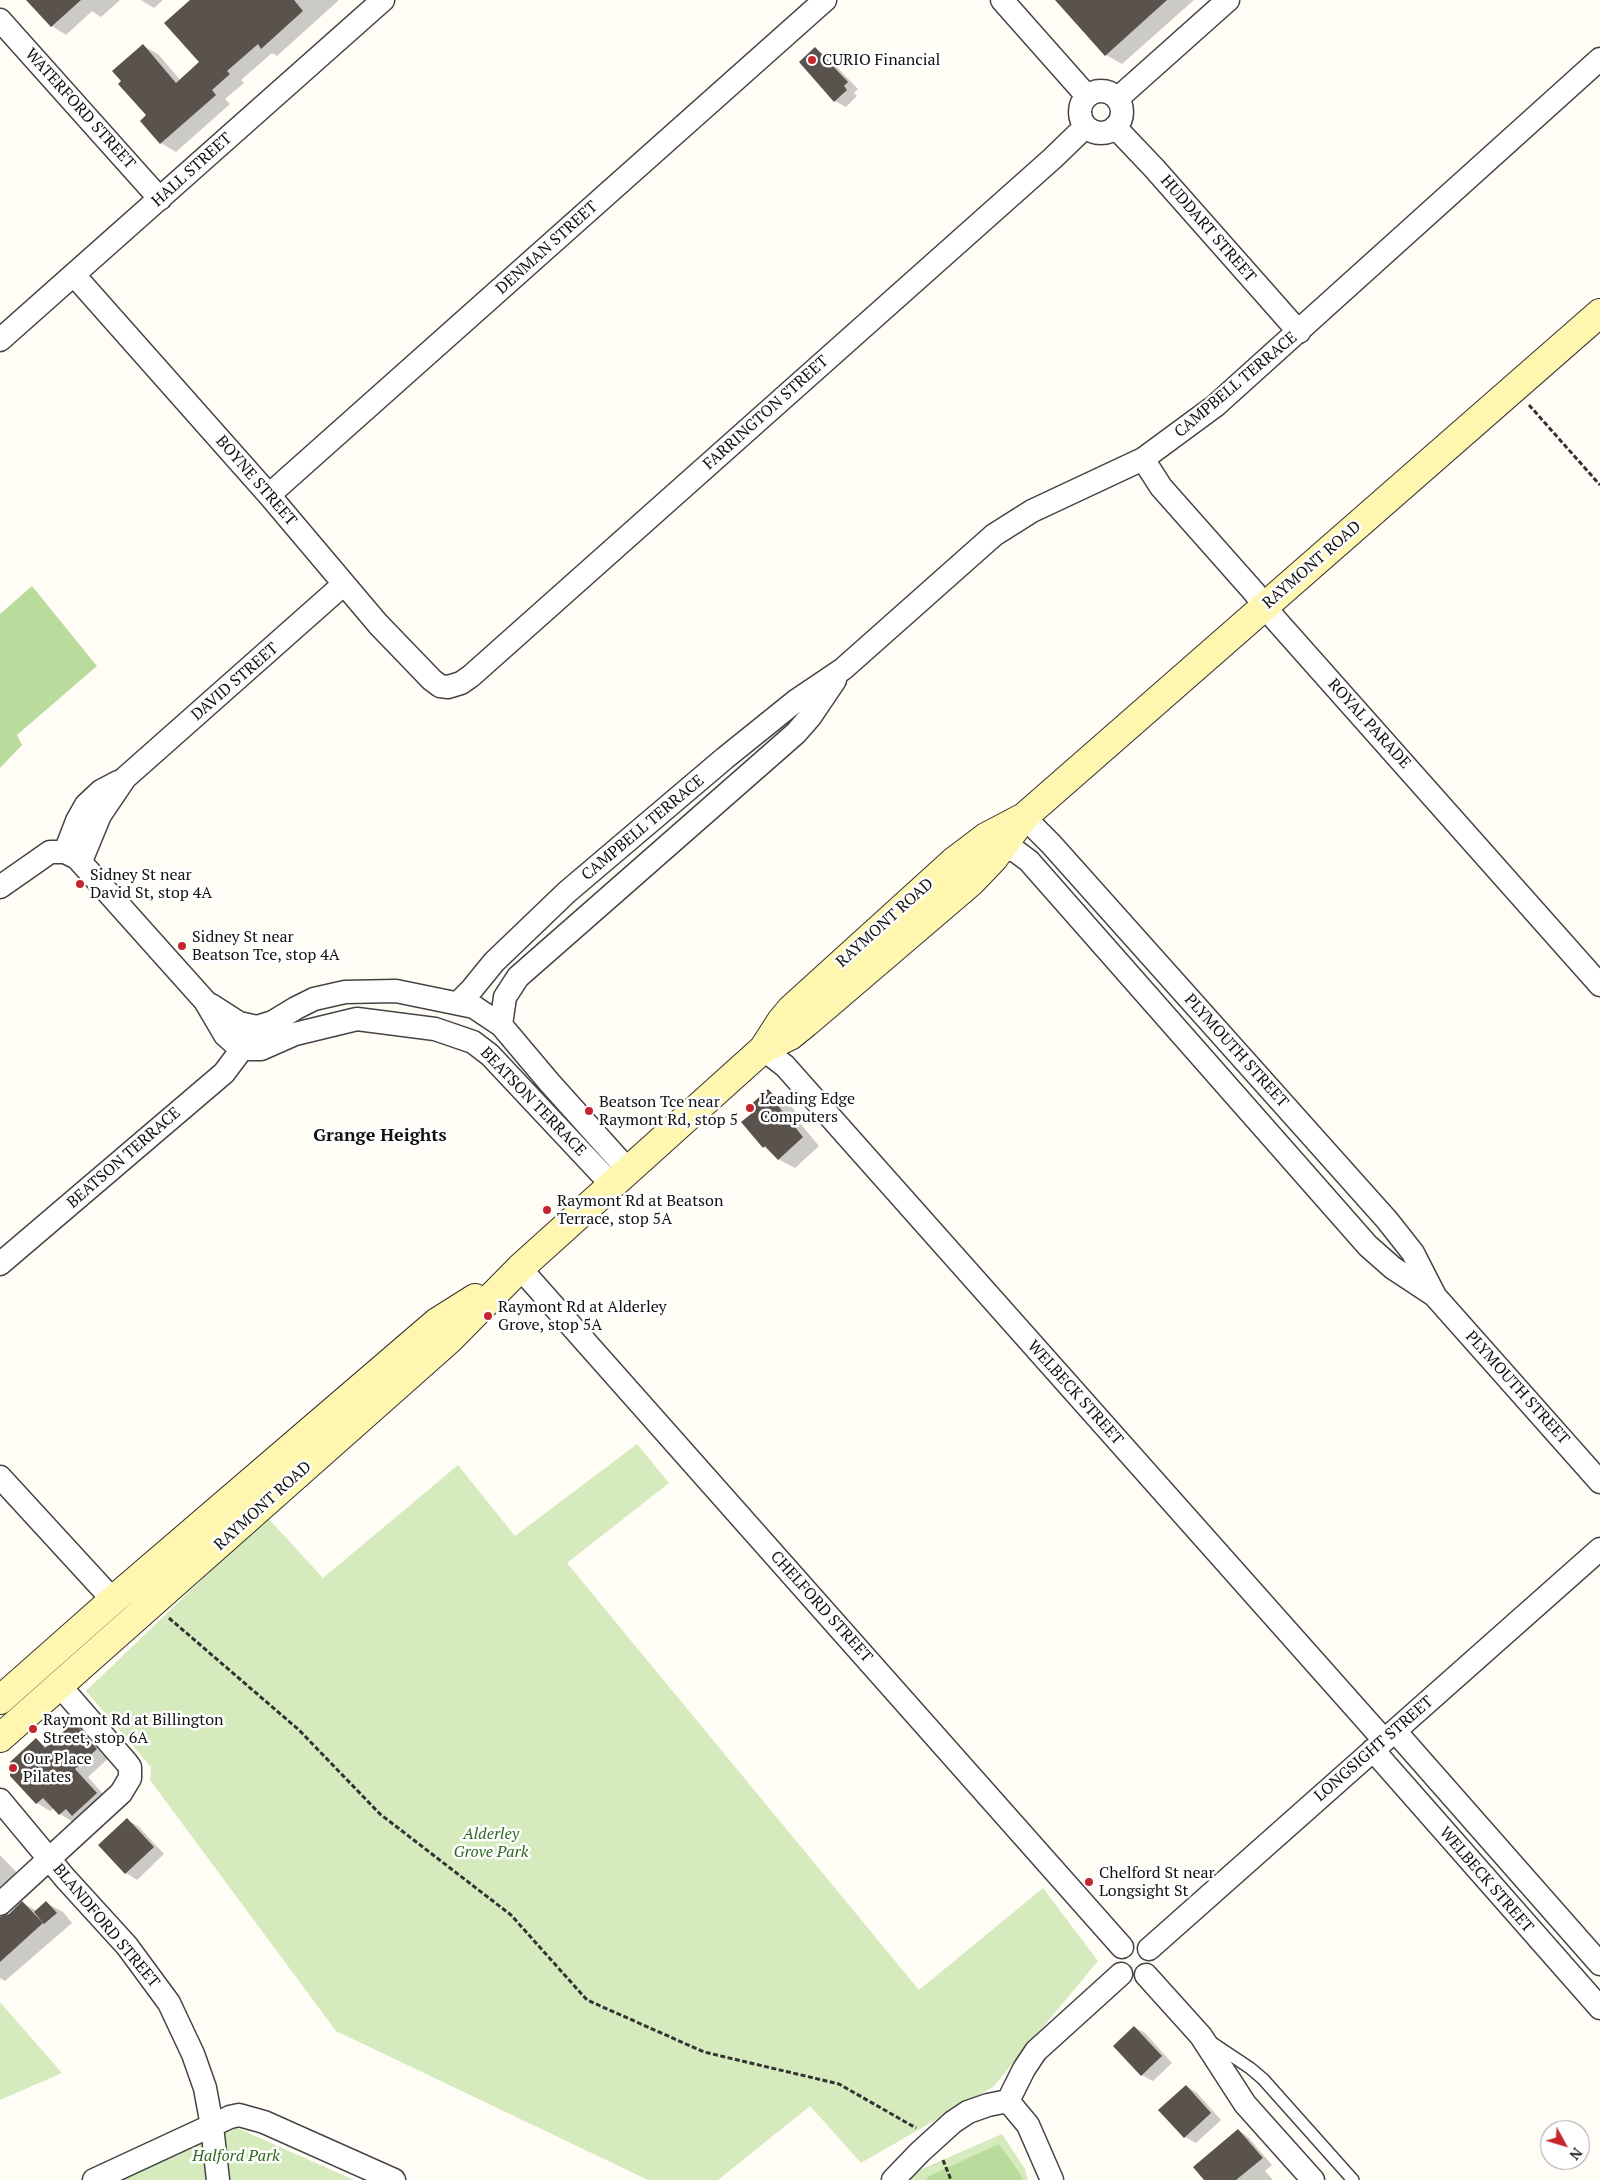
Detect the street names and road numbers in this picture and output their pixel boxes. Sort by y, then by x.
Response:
street label: WATERFORD STREET [21,45,139,173]
street label: HALL STREET [148,129,236,211]
street label: HUDDART STREET [1156,172,1260,286]
street label: DENMAN STREET [492,197,602,299]
street label: CAMPBELL TERRACE [1171,328,1301,442]
street label: FARRINGTON STREET [700,352,832,474]
street label: BOYNE STREET [212,432,300,530]
street label: RAYMONT ROAD [1259,517,1365,613]
street label: DAVID STREET [188,639,282,725]
street label: ROYAL PARADE [1324,675,1414,773]
street label: CAMPBELL TERRACE [578,771,708,885]
street label: RAYMONT ROAD [832,874,938,972]
street label: PLYMOUTH STREET [1180,990,1292,1112]
street label: BEATSON TERRACE [476,1044,590,1160]
street label: BEATSON TERRACE [63,1104,185,1212]
street label: PLYMOUTH STREET [1461,1327,1573,1449]
street label: WELBECK STREET [1023,1337,1127,1449]
street label: RAYMONT ROAD [210,1457,316,1555]
street label: CHELFORD STREET [766,1547,876,1667]
street label: LONGSIGHT STREET [1311,1692,1437,1806]
street label: WELBECK STREET [1435,1823,1537,1937]
street label: BLANDFORD STREET [49,1860,163,1992]

